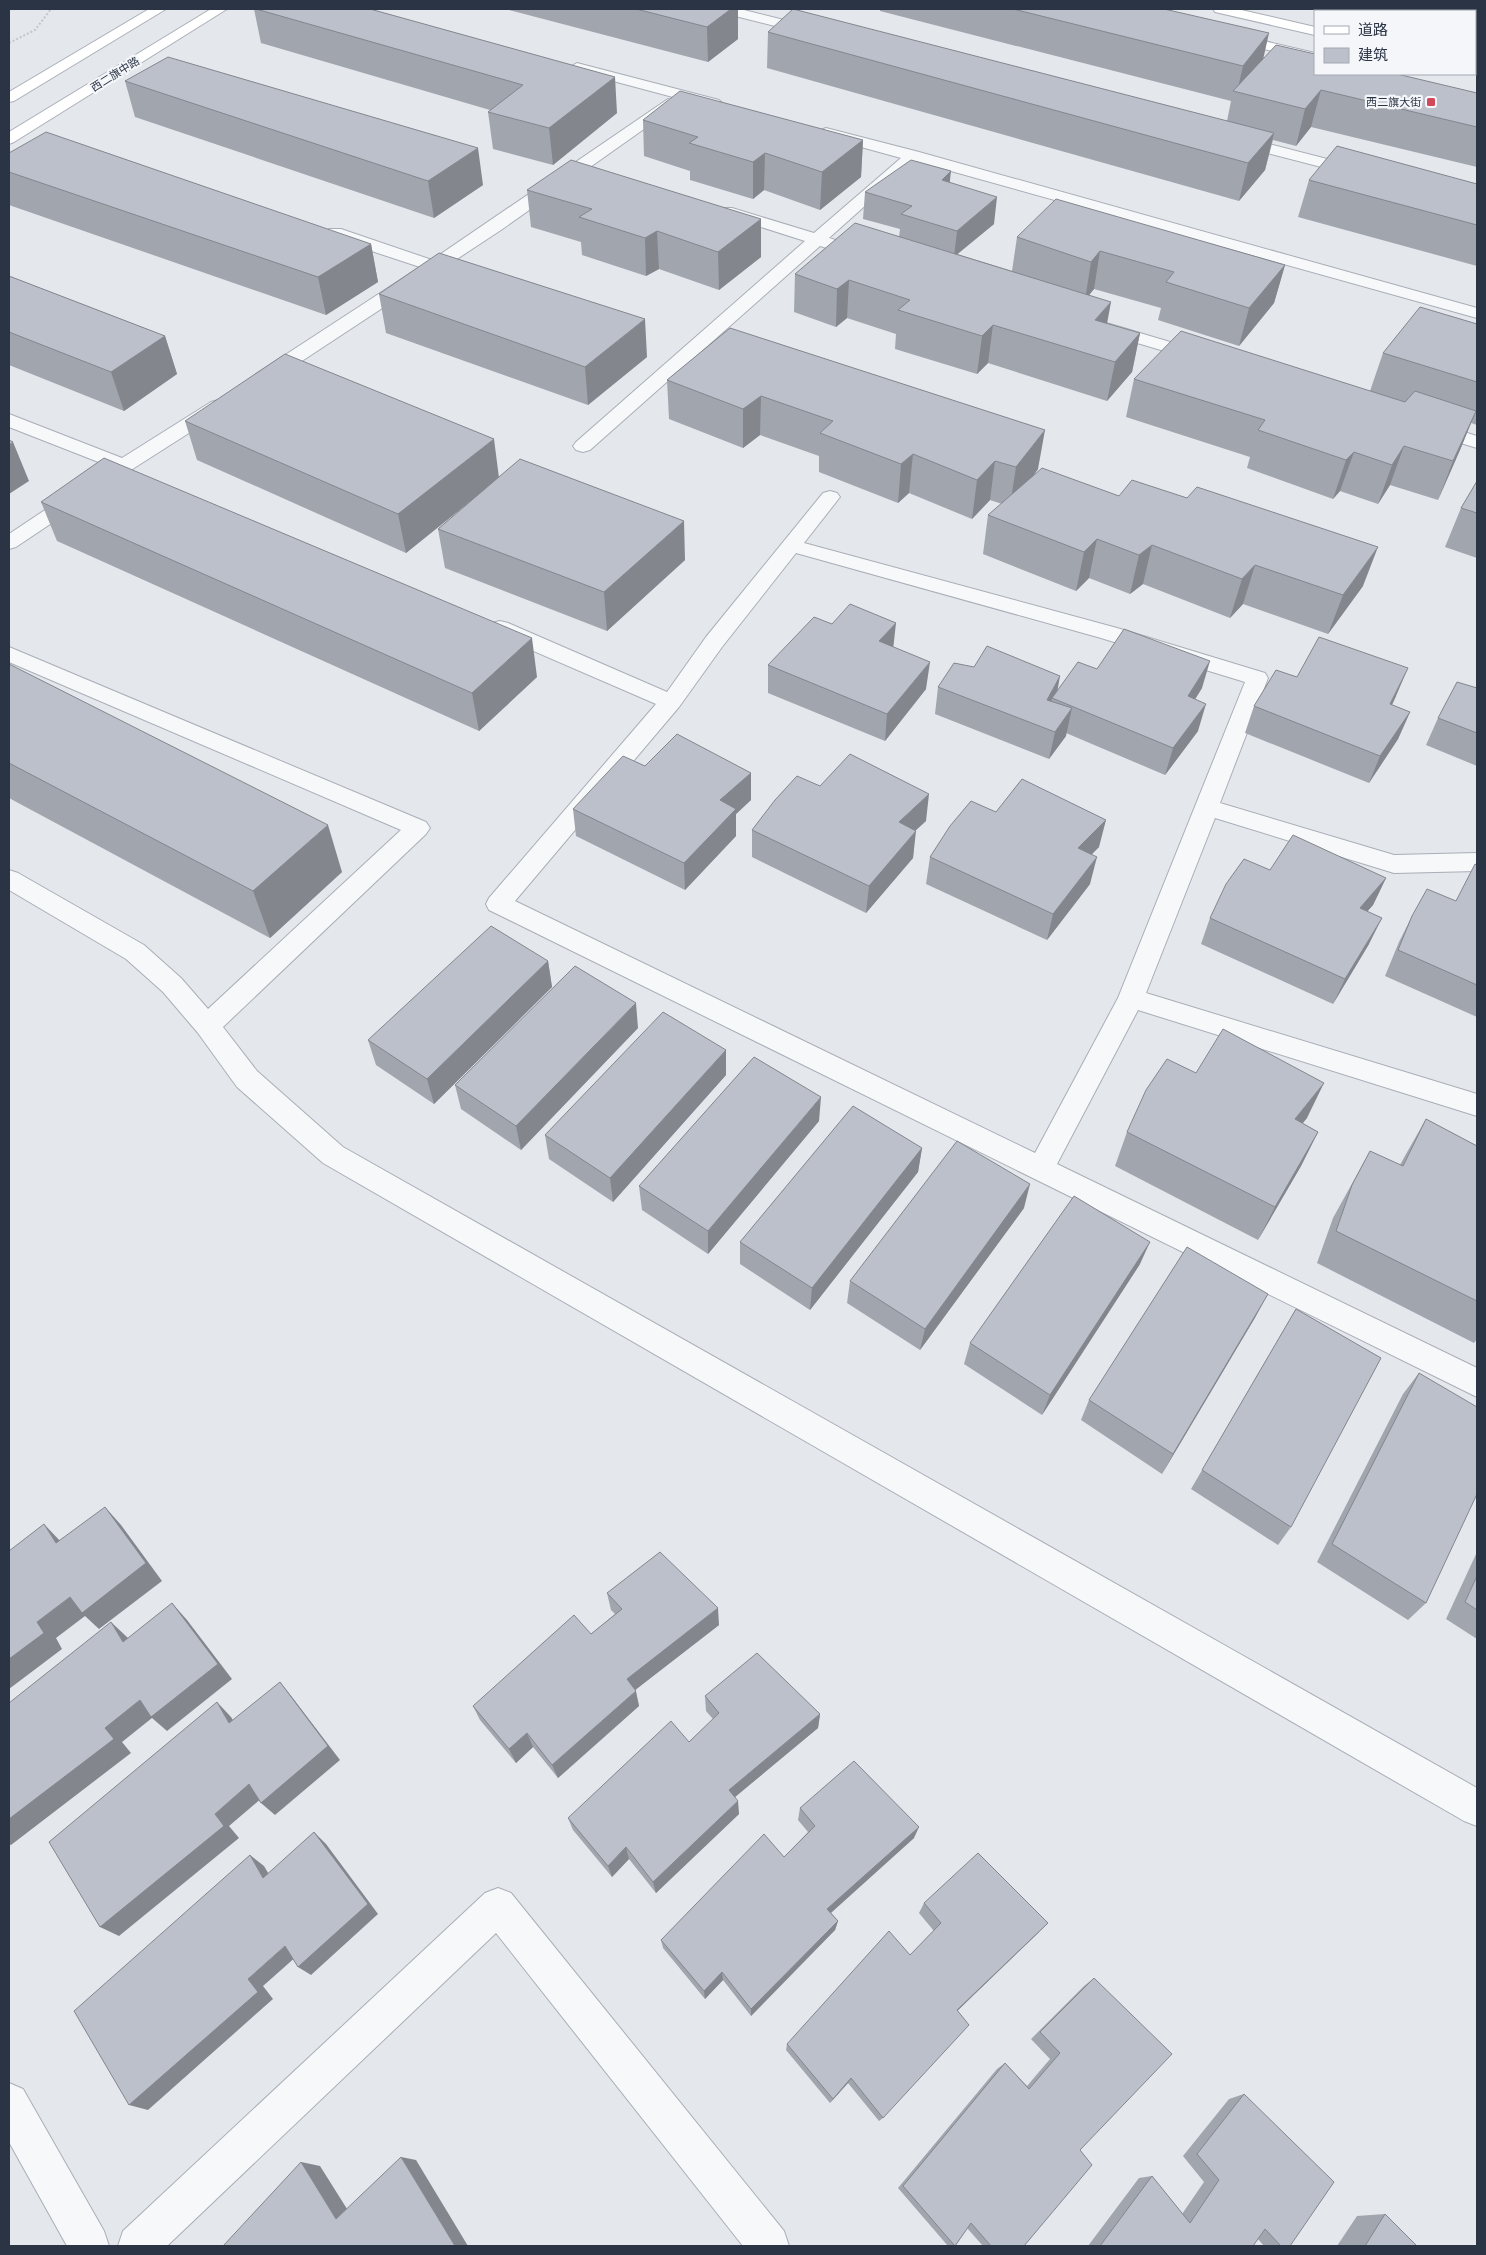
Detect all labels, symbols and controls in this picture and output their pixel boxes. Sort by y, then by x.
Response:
legend [1314,10,1476,75]
text: 道路 [1358,22,1388,38]
text: 建筑 [1358,47,1388,63]
street label: 西二旗中路 [88,54,142,94]
place label: 西二旗大街 [1366,96,1421,108]
marker: 西二旗大街 [1425,96,1437,108]

